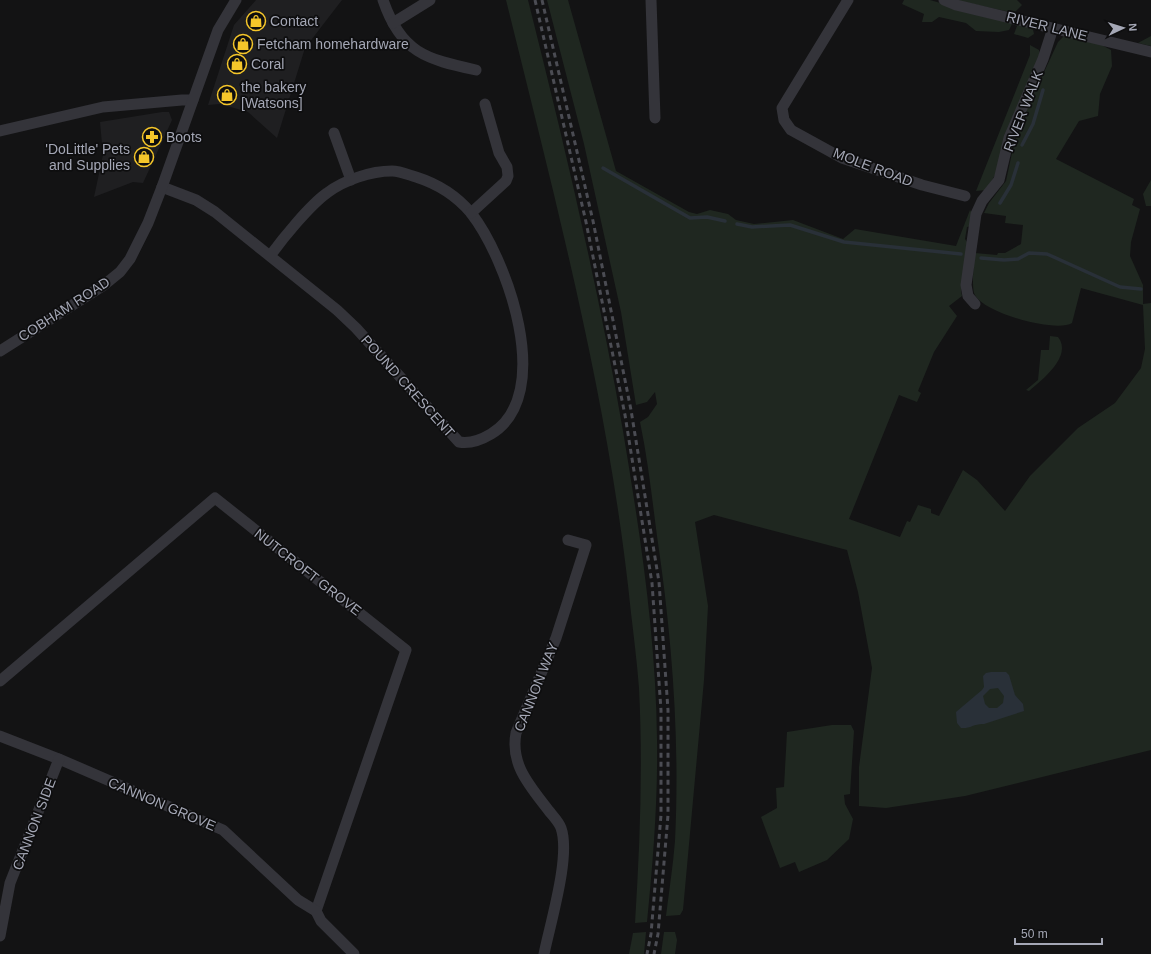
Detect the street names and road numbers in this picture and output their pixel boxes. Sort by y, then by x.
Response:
street label: RIVER LANE [1005,8,1089,44]
street label: RIVER WALK [1000,67,1046,154]
street label: MOLE ROAD [831,144,915,190]
street label: COBHAM ROAD [15,273,113,345]
street label: POUND CRESCENT [358,332,458,441]
street label: NUTCROFT GROVE [251,525,365,619]
street label: CANNON WAY [511,639,561,734]
street label: CANNON GROVE [106,774,218,834]
street label: CANNON SIDE [9,776,59,872]

